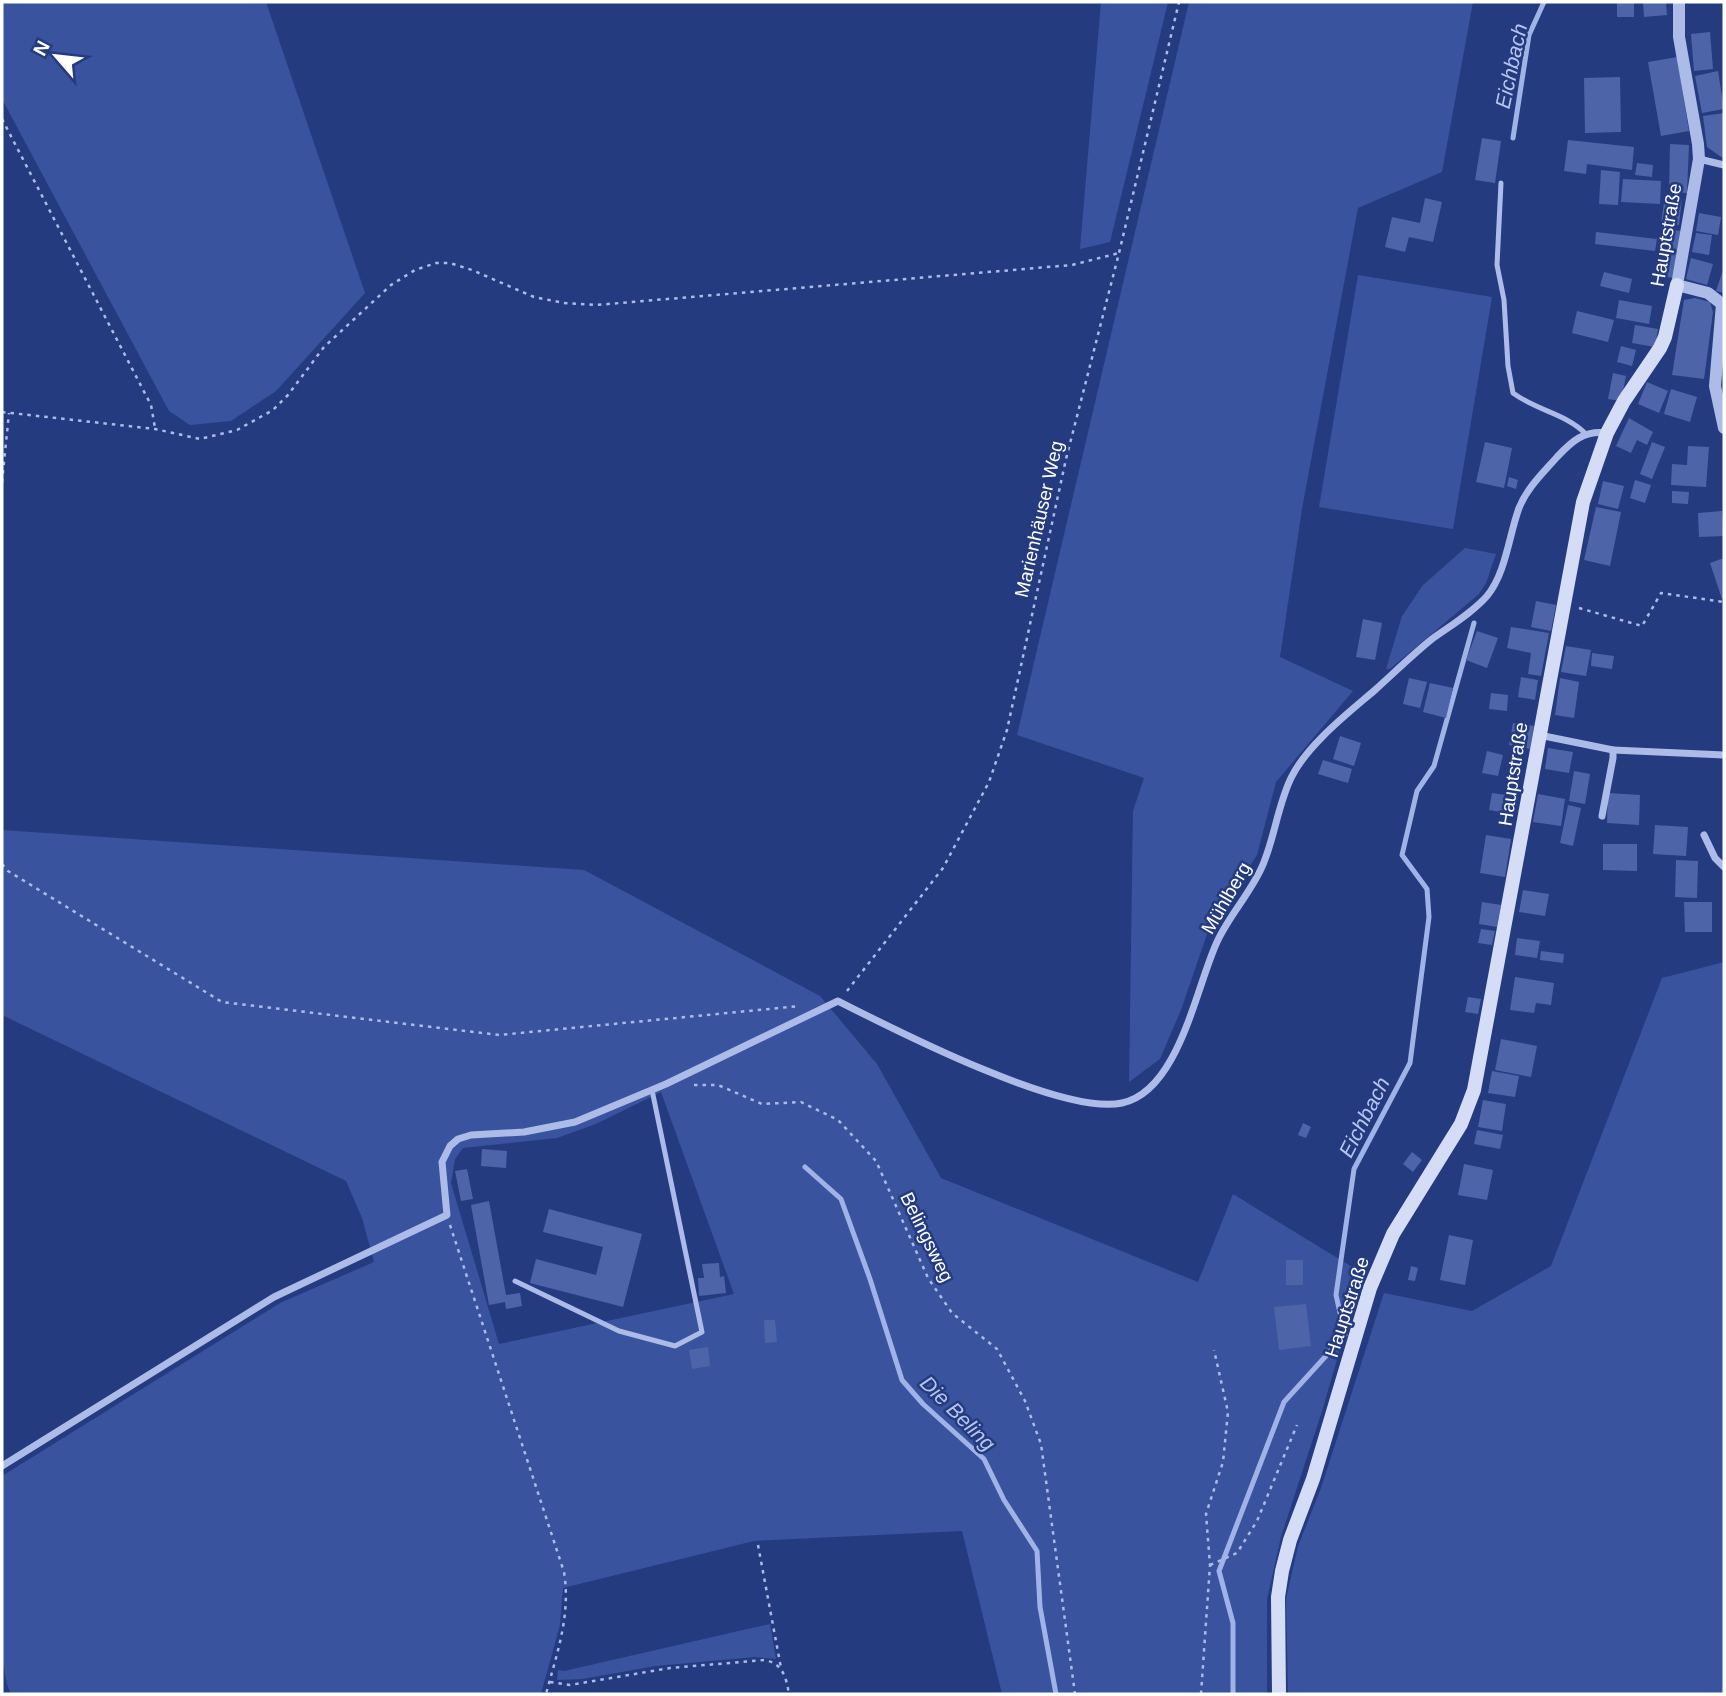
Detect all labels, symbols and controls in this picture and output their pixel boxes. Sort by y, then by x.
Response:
north arrow [21,21,91,91]
water label: Eichbach [1491,21,1531,111]
text: N [29,37,54,59]
street label: Hauptstraße [1647,182,1685,288]
street label: Marienhäuser Weg [1011,439,1067,599]
street label: Hauptstraße [1494,721,1532,827]
street label: Mühlberg [1197,858,1255,938]
water label: Eichbach [1334,1073,1394,1161]
street label: Belingsweg [896,1189,958,1285]
street label: Hauptstraße [1321,1254,1373,1360]
water label: Die Beling [916,1371,1000,1455]

